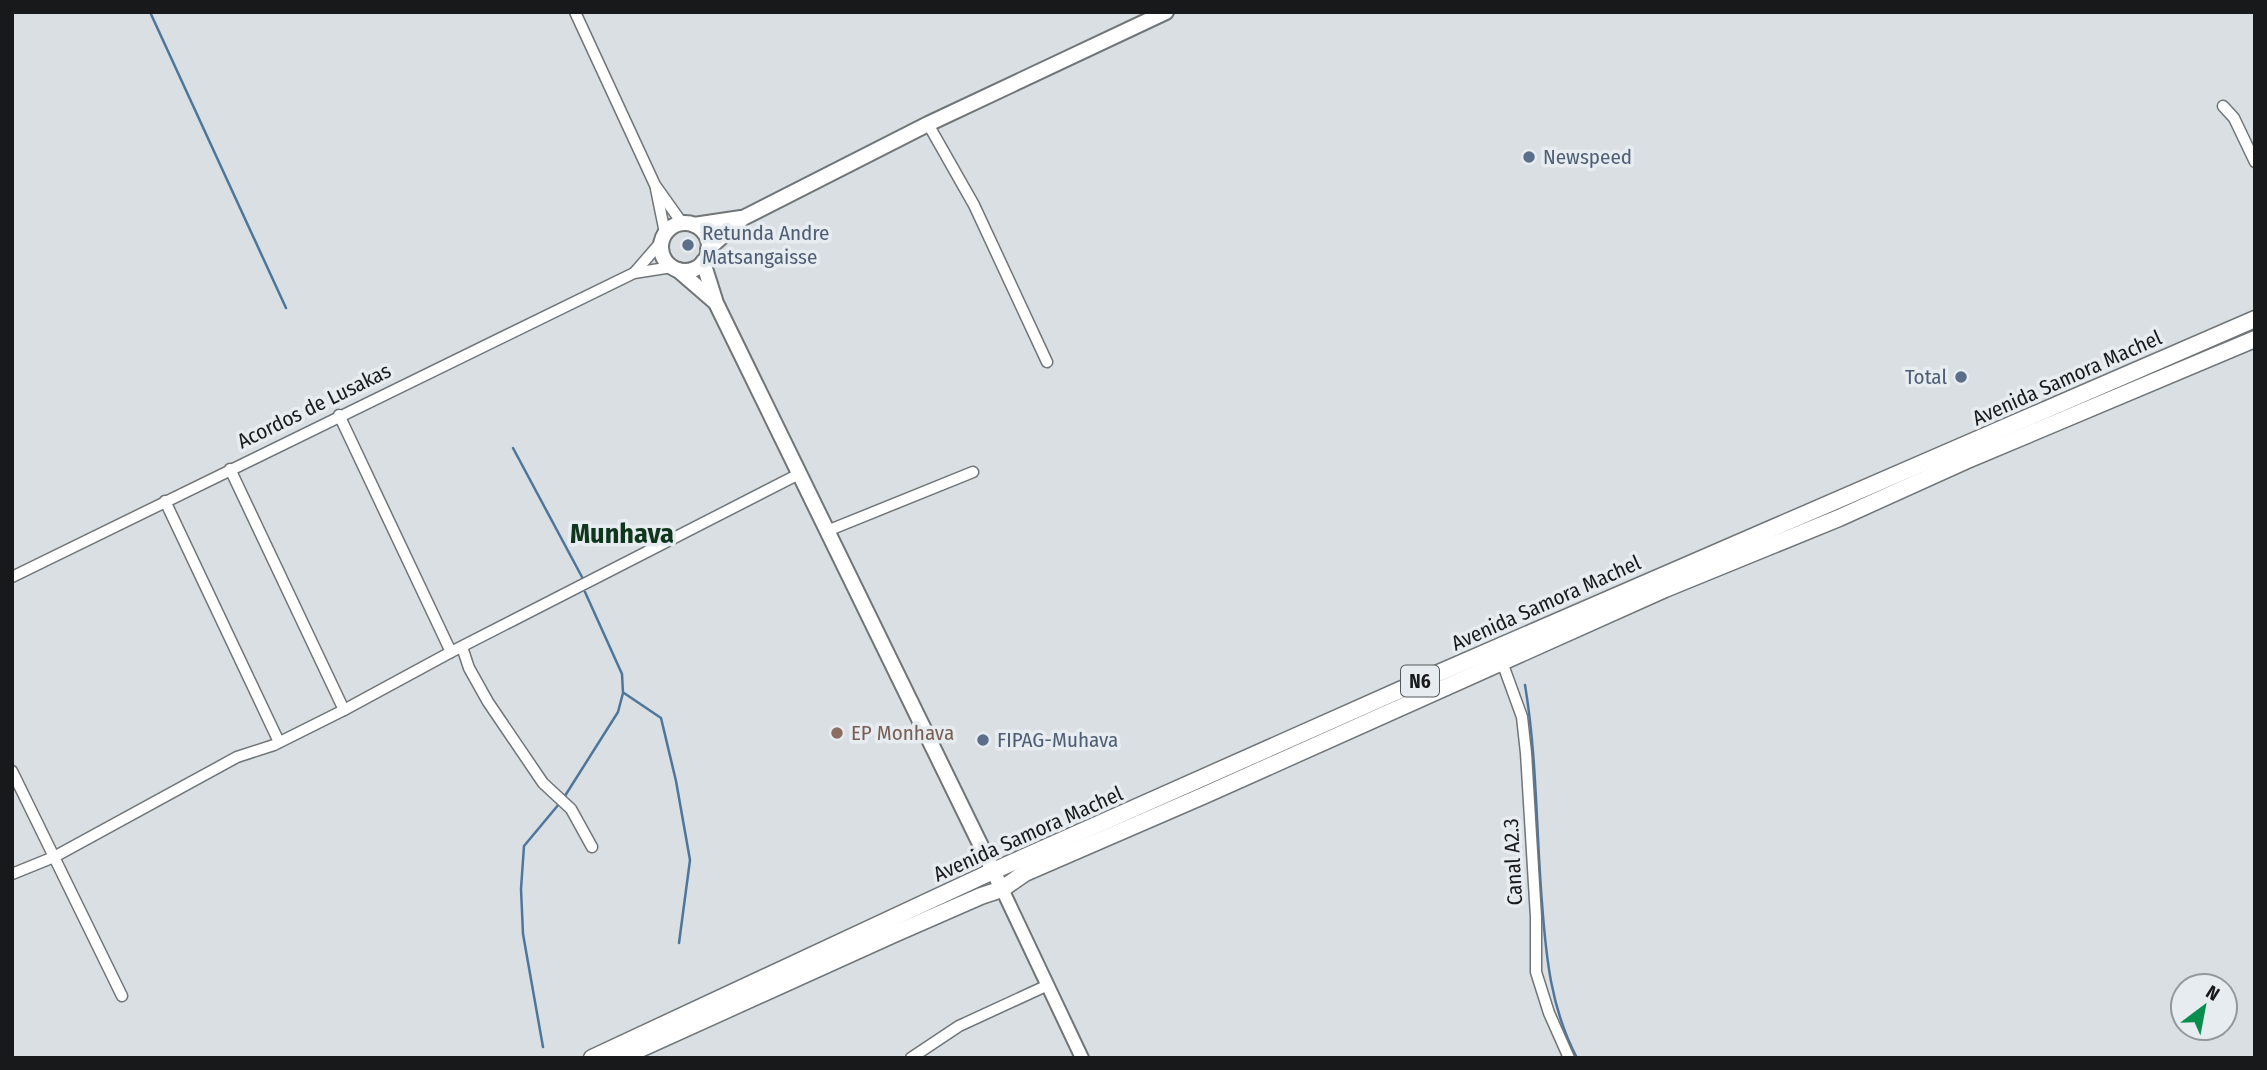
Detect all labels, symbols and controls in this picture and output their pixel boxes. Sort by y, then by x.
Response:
place label: Newspeed [1543,144,1632,170]
marker: Newspeed [1521,149,1537,165]
place label: Retunda Andre Matsangaisse [702,220,829,270]
marker: Retunda Andre Matsangaisse [680,237,696,253]
street label: Avenida Samora Machel [1968,324,2166,431]
street label: Acordos de Lusakas [233,358,395,454]
place label: Total [1905,364,1947,390]
marker: Total [1953,369,1969,385]
district label: Munhava [570,517,674,550]
street label: Avenida Samora Machel [1447,549,1645,656]
road number: N6 [1401,666,1439,696]
place label: EP Monhava [851,720,954,746]
marker: EP Monhava [829,725,845,741]
place label: FIPAG-Muhava [997,727,1118,753]
marker: FIPAG-Muhava [975,732,991,748]
street label: Avenida Samora Machel [929,780,1127,887]
street label: Canal A2.3 [1498,818,1528,906]
north arrow [2169,972,2239,1042]
text: N [2202,980,2224,1006]

